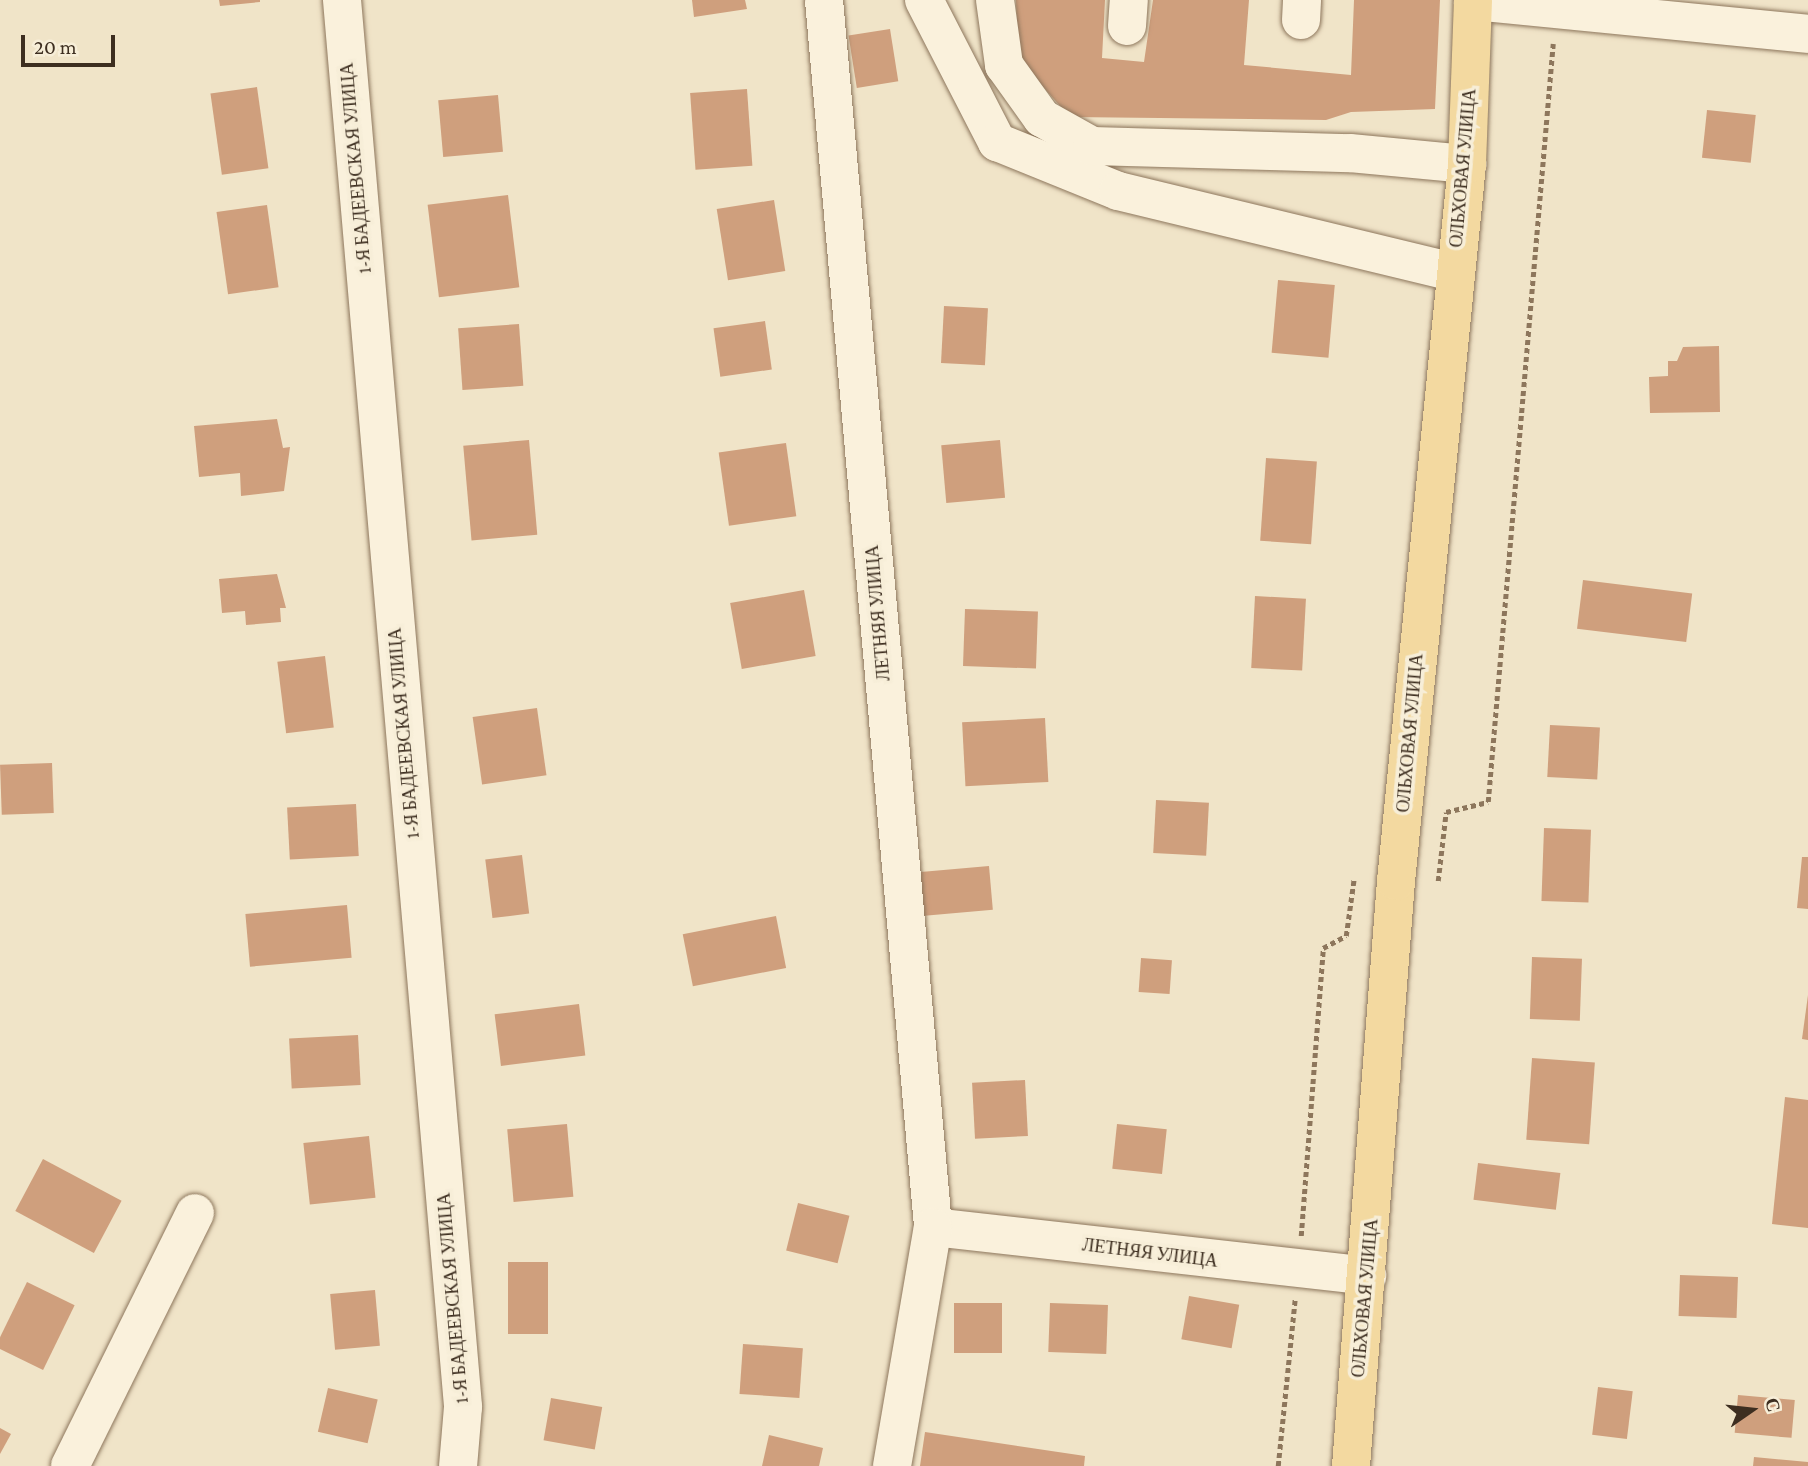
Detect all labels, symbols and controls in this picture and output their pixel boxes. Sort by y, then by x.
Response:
scale bar [24,21,119,65]
text: 20 m [34,35,77,59]
street label: 1-Я БАДЕЕВСКАЯ УЛИЦА [336,62,376,274]
street label: ОЛЬХОВАЯ УЛИЦА [1445,88,1481,248]
street label: ЛЕТНЯЯ УЛИЦА [861,544,895,682]
street label: 1-Я БАДЕЕВСКАЯ УЛИЦА [384,627,424,839]
street label: ОЛЬХОВАЯ УЛИЦА [1392,653,1428,813]
street label: 1-Я БАДЕЕВСКАЯ УЛИЦА [433,1192,473,1404]
street label: ОЛЬХОВАЯ УЛИЦА [1347,1218,1383,1378]
street label: ЛЕТНЯЯ УЛИЦА [1081,1234,1219,1272]
north arrow [1717,1375,1787,1445]
text: С [1761,1396,1785,1414]

